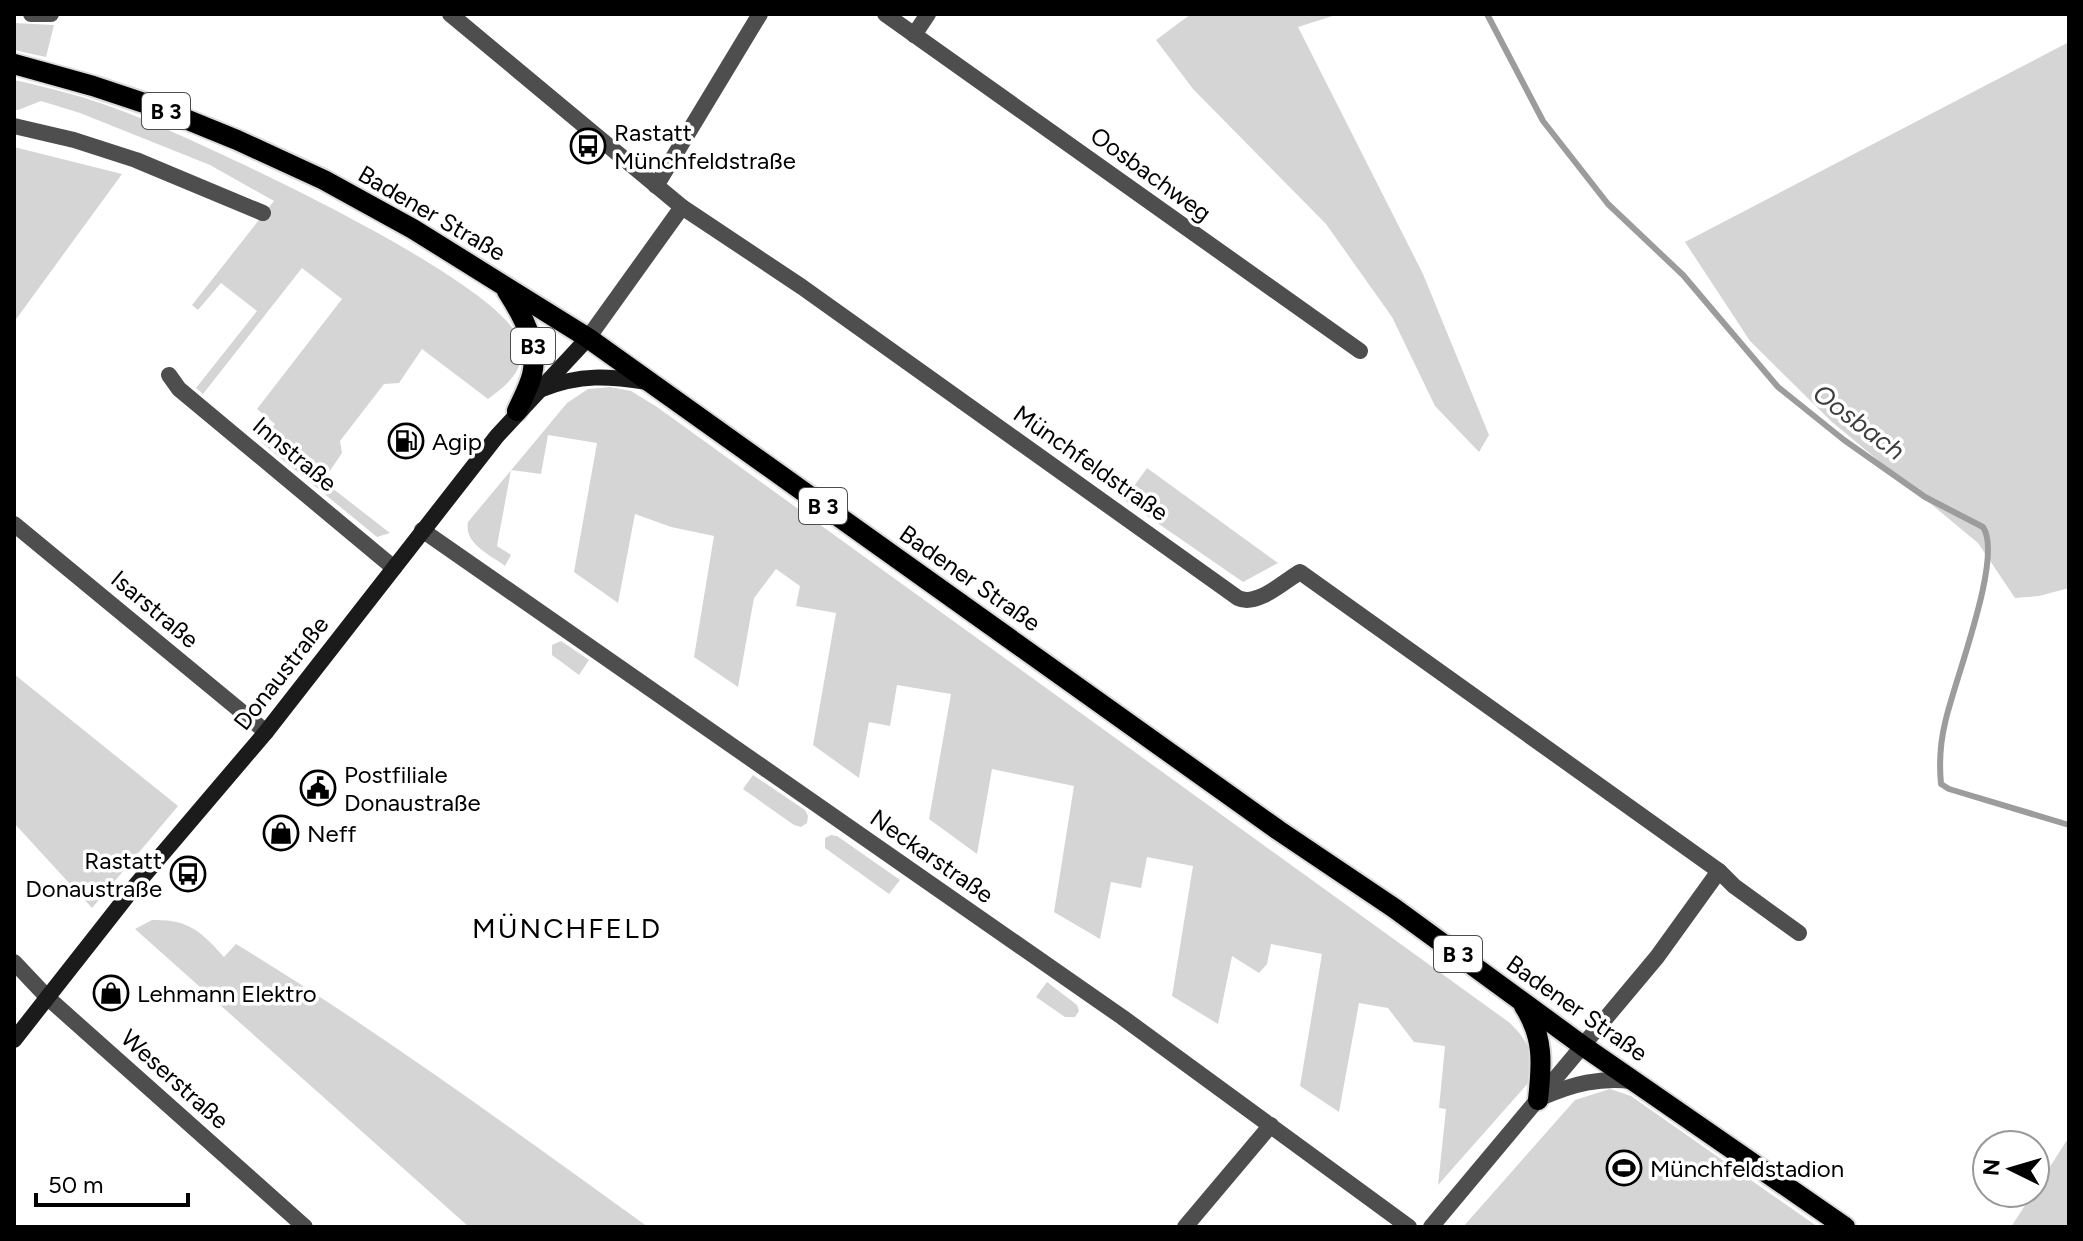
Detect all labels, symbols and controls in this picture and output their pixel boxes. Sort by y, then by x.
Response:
road number: B 3 [142,93,190,129]
place label: Rastatt Münchfeldstraße [614,118,796,175]
street label: Oosbachweg [1085,121,1217,227]
bus stop icon: Rastatt Münchfeldstraße [569,127,607,165]
street label: Badener Straße [353,159,511,267]
road number: B3 [511,328,555,364]
water label: Oosbach [1807,377,1911,467]
street label: Münchfeldstraße [1008,399,1174,527]
street label: Innstraße [247,411,343,497]
fuel station icon: Agip [387,422,425,460]
place label: Agip [432,427,482,456]
road number: B 3 [799,488,847,524]
street label: Badener Straße [894,519,1046,637]
street label: Isarstraße [105,564,205,654]
street label: Donaustraße [227,610,335,736]
place label: Postfiliale Donaustraße [344,760,481,817]
public building icon: Postfiliale Donaustraße [299,769,337,807]
street label: Neckarstraße [865,803,999,909]
shop icon: Neff [262,814,300,852]
place label: Neff [307,819,357,848]
place label: Rastatt Donaustraße [25,846,162,903]
bus stop icon: Rastatt Donaustraße [169,855,207,893]
district label: MÜNCHFELD [472,911,662,945]
road number: B 3 [1434,936,1482,972]
street label: Badener Straße [1501,949,1653,1067]
shop icon: Lehmann Elektro [92,974,130,1012]
place label: Lehmann Elektro [137,979,317,1008]
street label: Weserstraße [115,1023,235,1135]
north arrow [1971,1129,2051,1209]
sports icon: Münchfeldstadion [1605,1149,1643,1187]
place label: Münchfeldstadion [1650,1154,1844,1183]
scale bar [36,1157,188,1207]
text: N [1977,1158,2006,1177]
text: 50 m [48,1170,104,1199]

